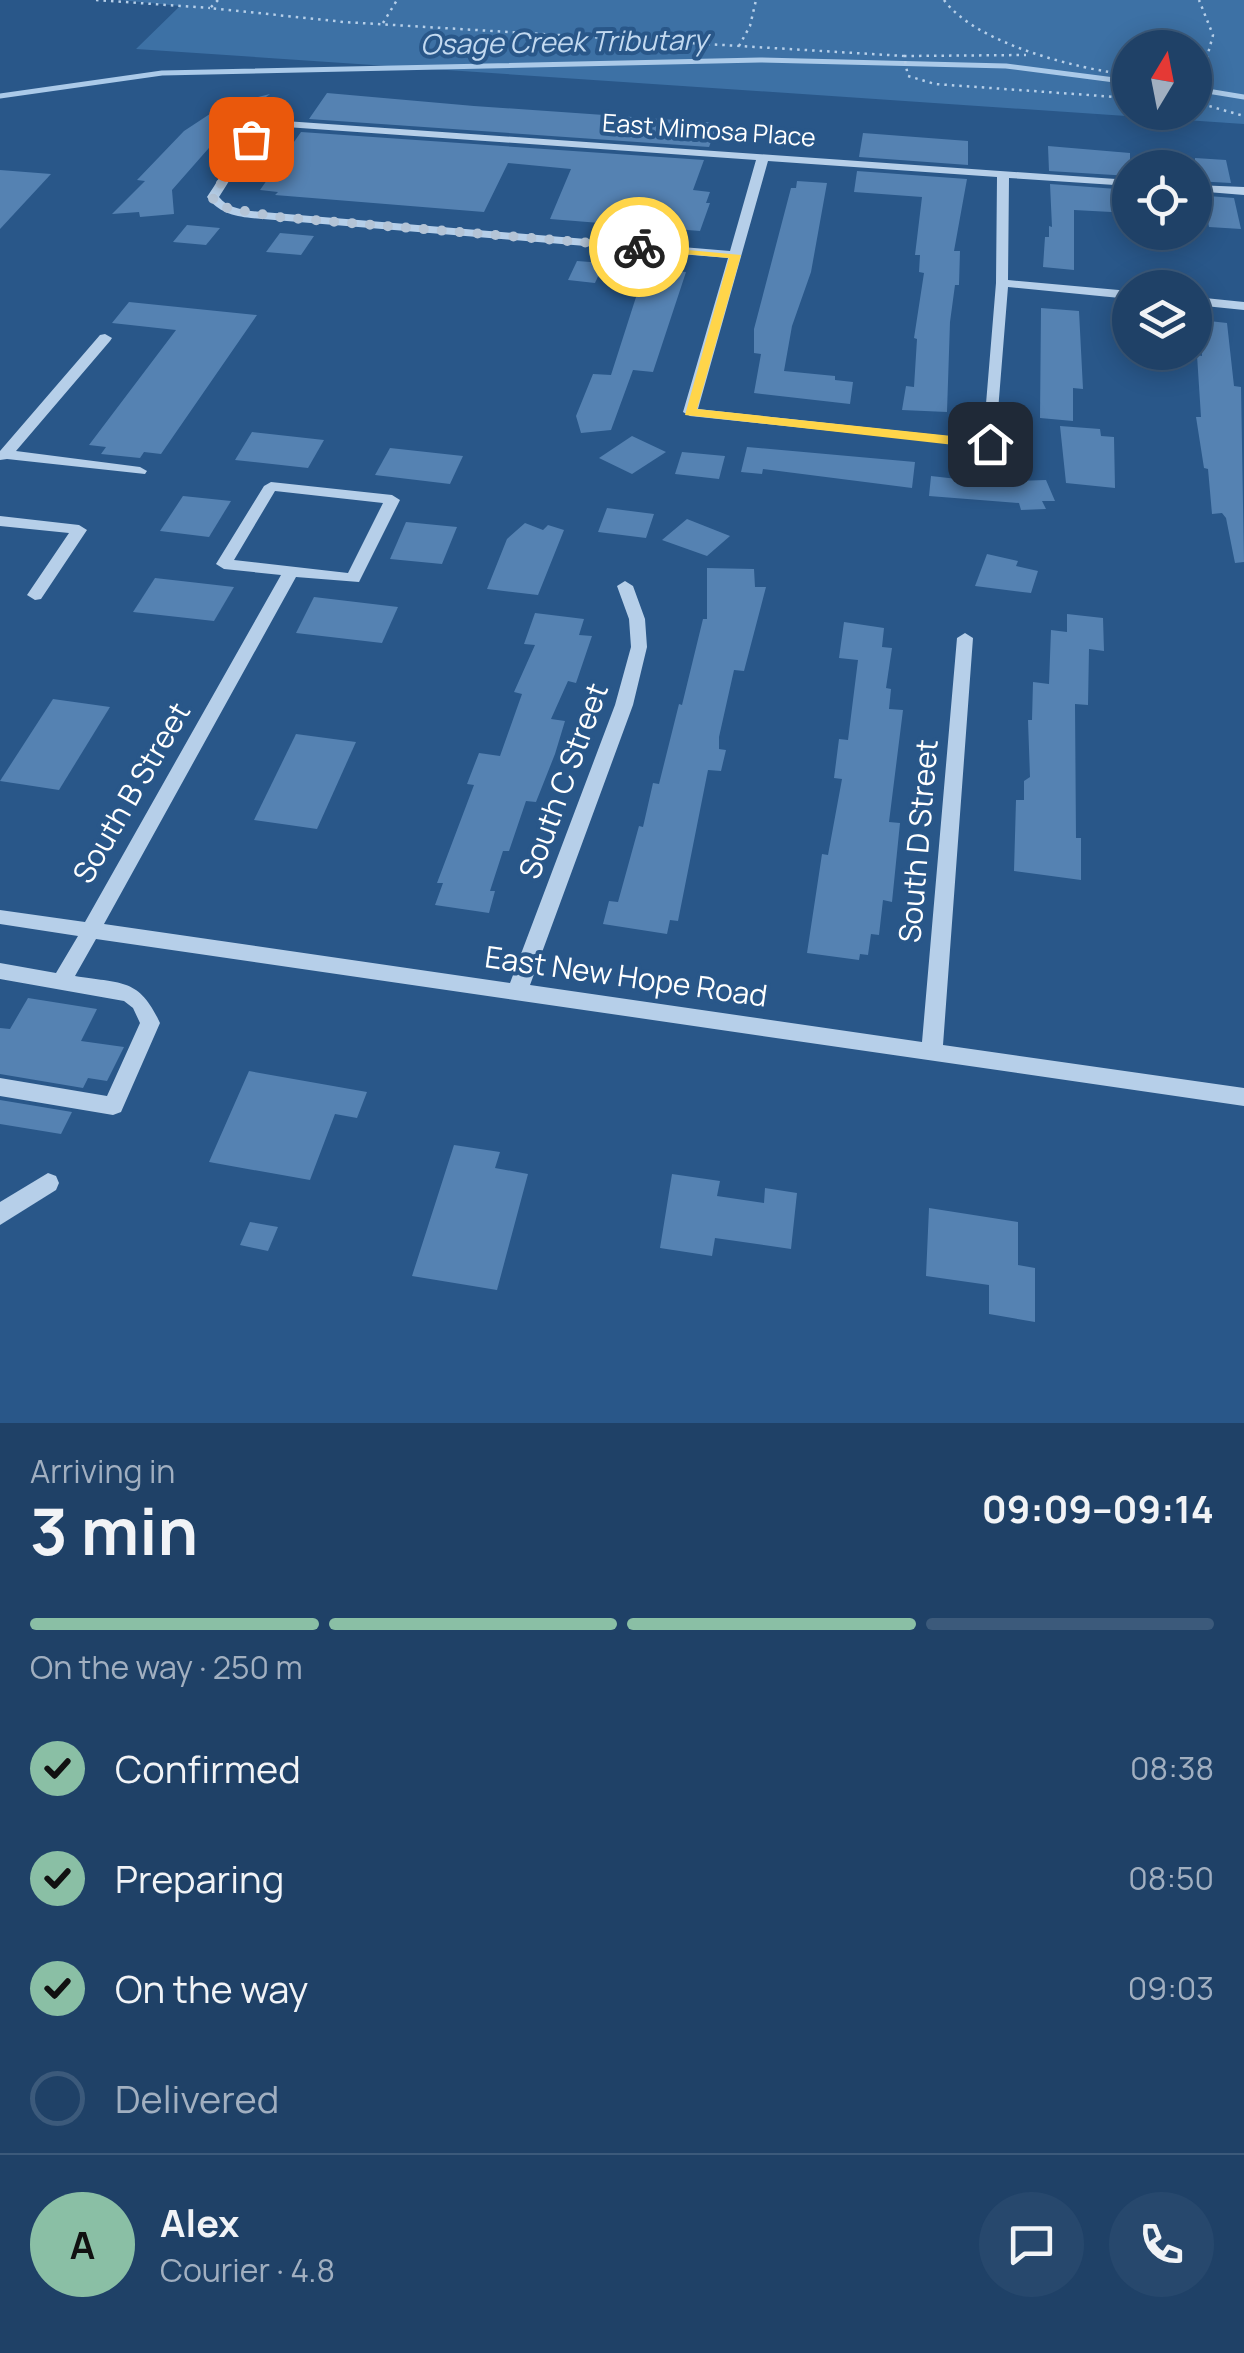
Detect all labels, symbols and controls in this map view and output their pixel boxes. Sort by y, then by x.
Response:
water label: Osage Creek Tributary [420,19,712,63]
north arrow [1112,30,1212,130]
map controls [1112,30,1212,370]
pin [209,97,294,182]
street label: East Mimosa Place [601,105,817,154]
icon: bag [224,112,279,167]
button: locate [1112,150,1212,250]
courier [589,197,689,297]
icon: bike [612,220,667,275]
button: layers [1112,270,1212,370]
pin [948,402,1033,487]
icon: home [963,417,1018,472]
street label: South C Street [508,677,617,884]
street label: South B Street [62,694,199,890]
street label: South D Street [888,737,947,944]
street label: East New Hope Road [482,935,770,1016]
text: Arriving in [30,1449,175,1493]
text: 09:09–09:14 [982,1482,1214,1534]
text: 3 min [30,1486,198,1575]
text: On the way · 250 m [30,1645,303,1689]
icon: check [30,1741,85,1796]
text: Confirmed [115,1742,301,1794]
text: 08:38 [1130,1746,1214,1790]
icon: check [30,1851,85,1906]
text: Preparing [115,1852,284,1904]
text: 08:50 [1128,1856,1214,1900]
icon: check [30,1961,85,2016]
text: On the way [115,1962,308,2014]
text: 09:03 [1128,1966,1214,2010]
text: Delivered [115,2072,279,2124]
button: chat [979,2192,1084,2297]
button: phone [1109,2192,1214,2297]
text: Alex [160,2196,239,2248]
text: A [70,2218,95,2270]
text: Courier · 4.8 [160,2248,335,2292]

